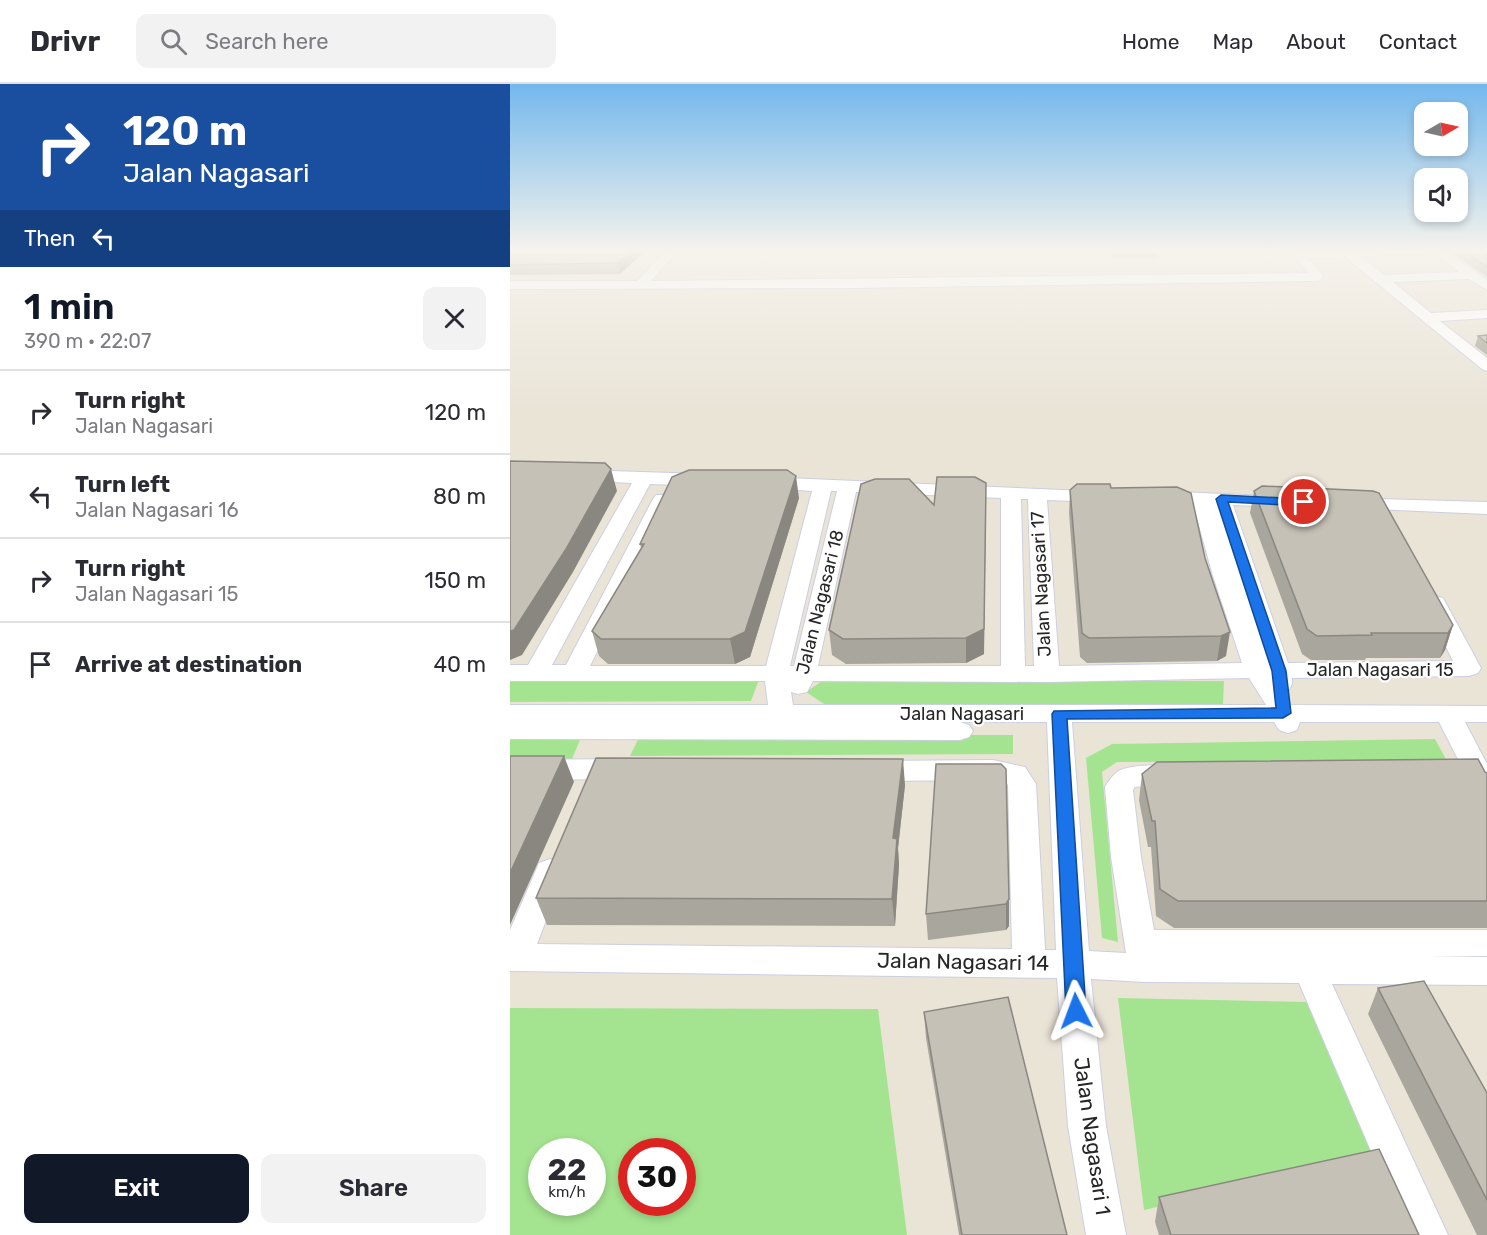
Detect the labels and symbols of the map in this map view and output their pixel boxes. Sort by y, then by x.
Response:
north arrow [1414,102,1468,156]
pin [1278,476,1329,527]
street label: Jalan Nagasari 17 [1026,511,1056,657]
street label: Jalan Nagasari 18 [791,528,849,676]
street label: Jalan Nagasari 15 [1306,659,1454,681]
street label: Jalan Nagasari [900,703,1024,725]
street label: Jalan Nagasari 14 [877,947,1049,976]
position arrow [1044,979,1108,1043]
street label: Jalan Nagasari 1 [1069,1055,1116,1216]
speed limit sign: 30 [618,1138,696,1216]

